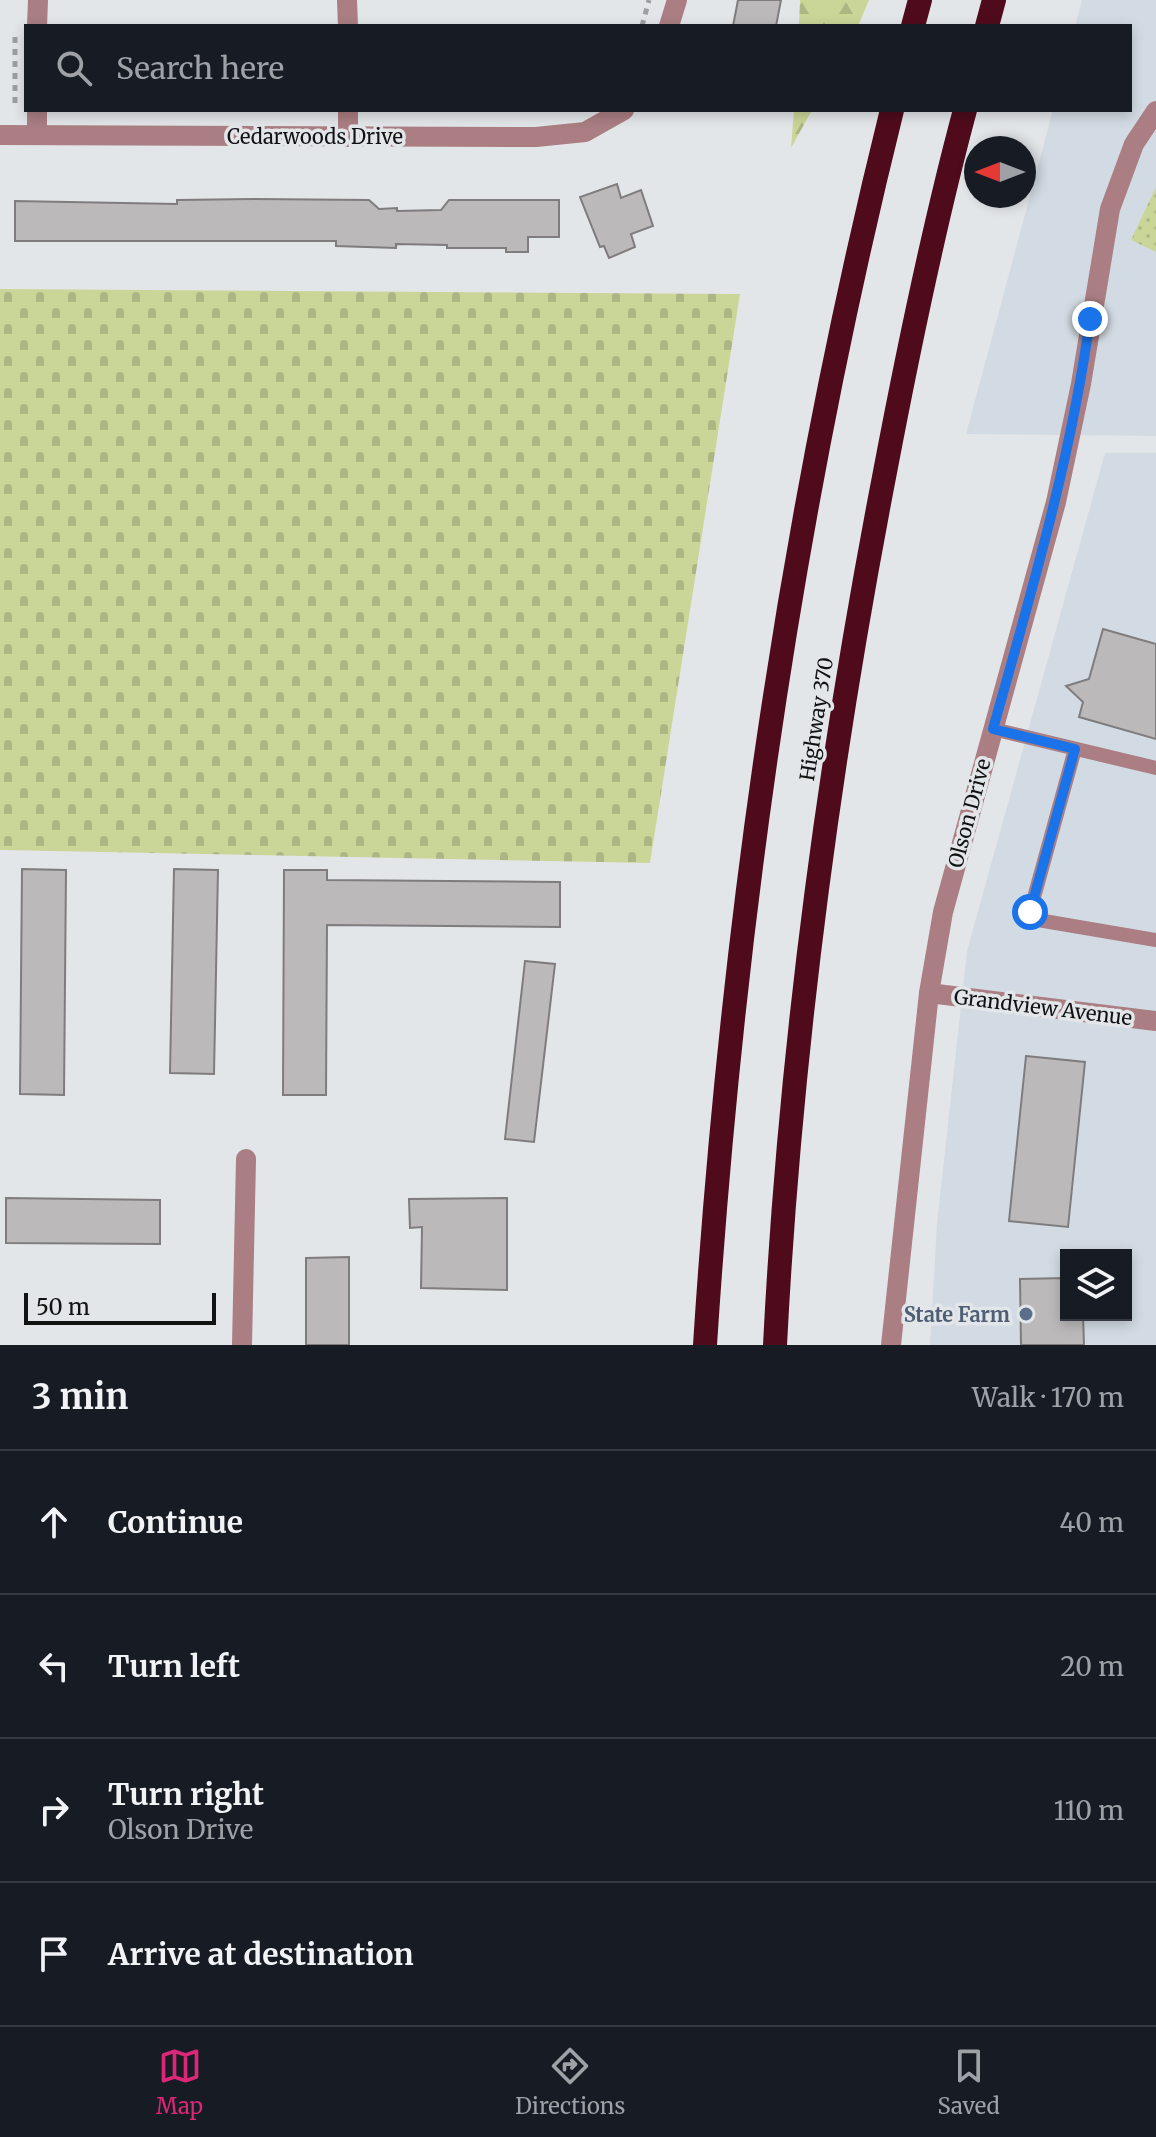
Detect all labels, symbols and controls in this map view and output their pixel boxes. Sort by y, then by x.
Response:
search box [24,24,1132,112]
icon: search [52,46,96,90]
text: Search here [116,49,284,87]
street label: Cedarwoods Drive [227,124,403,149]
north arrow [964,136,1036,208]
route end [1072,301,1108,337]
street label: Highway 370 [794,655,838,783]
street label: Olson Drive [942,756,996,870]
route start [1012,894,1048,930]
street label: Grandview Avenue [953,984,1133,1030]
map controls [1060,1249,1132,1321]
button: layers [1060,1249,1132,1321]
scale bar [24,1289,216,1325]
text: 50 m [36,1293,90,1321]
place label: State Farm [904,1302,1010,1327]
marker: State Farm [1017,1305,1035,1323]
text: 3 min [32,1376,128,1418]
text: Walk · 170 m [972,1381,1124,1414]
icon: ahead [32,1500,76,1544]
text: Continue [108,1503,243,1541]
text: 40 m [1060,1506,1124,1539]
icon: left [32,1644,76,1688]
text: Turn left [108,1647,240,1685]
text: 20 m [1060,1650,1124,1683]
text: Turn right [108,1775,264,1813]
icon: right [32,1788,76,1832]
text: 110 m [1054,1794,1124,1827]
text: Olson Drive [108,1813,253,1846]
icon: arrive [32,1932,76,1976]
text: Arrive at destination [108,1935,414,1973]
tab: Map [156,2044,203,2120]
tab: Directions [515,2044,625,2120]
tab: Saved [938,2044,1000,2120]

